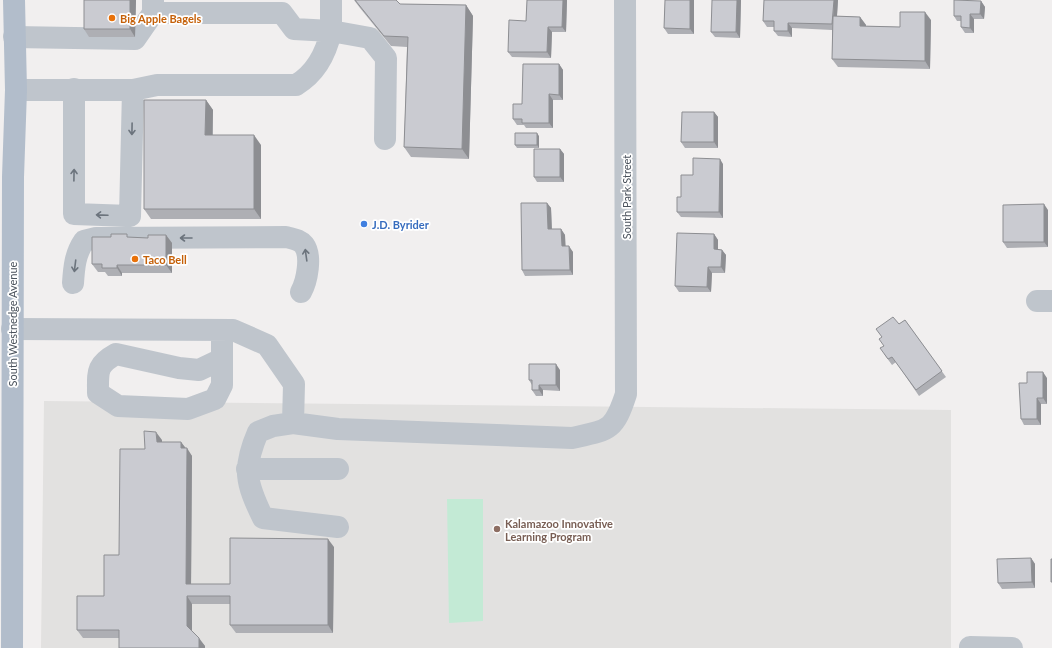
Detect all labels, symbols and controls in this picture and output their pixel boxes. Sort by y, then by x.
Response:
place label: Big Apple Bagels [120,12,202,25]
marker: Big Apple Bagels [107,13,117,23]
one-way arrow [128,122,136,135]
street label: South Park Street [620,155,633,239]
one-way arrow [70,169,78,182]
one-way arrow [96,211,109,219]
place label: J.D. Byrider [372,218,430,231]
marker: J.D. Byrider [359,219,369,229]
one-way arrow [180,234,193,242]
one-way arrow [302,249,310,262]
place label: Taco Bell [143,253,187,266]
marker: Taco Bell [130,254,140,264]
one-way arrow [71,259,78,272]
street label: South Westnedge Avenue [6,261,19,386]
place label: Kalamazoo Innovative Learning Program [505,517,613,543]
marker: Kalamazoo Innovative Learning Program [492,524,502,534]

